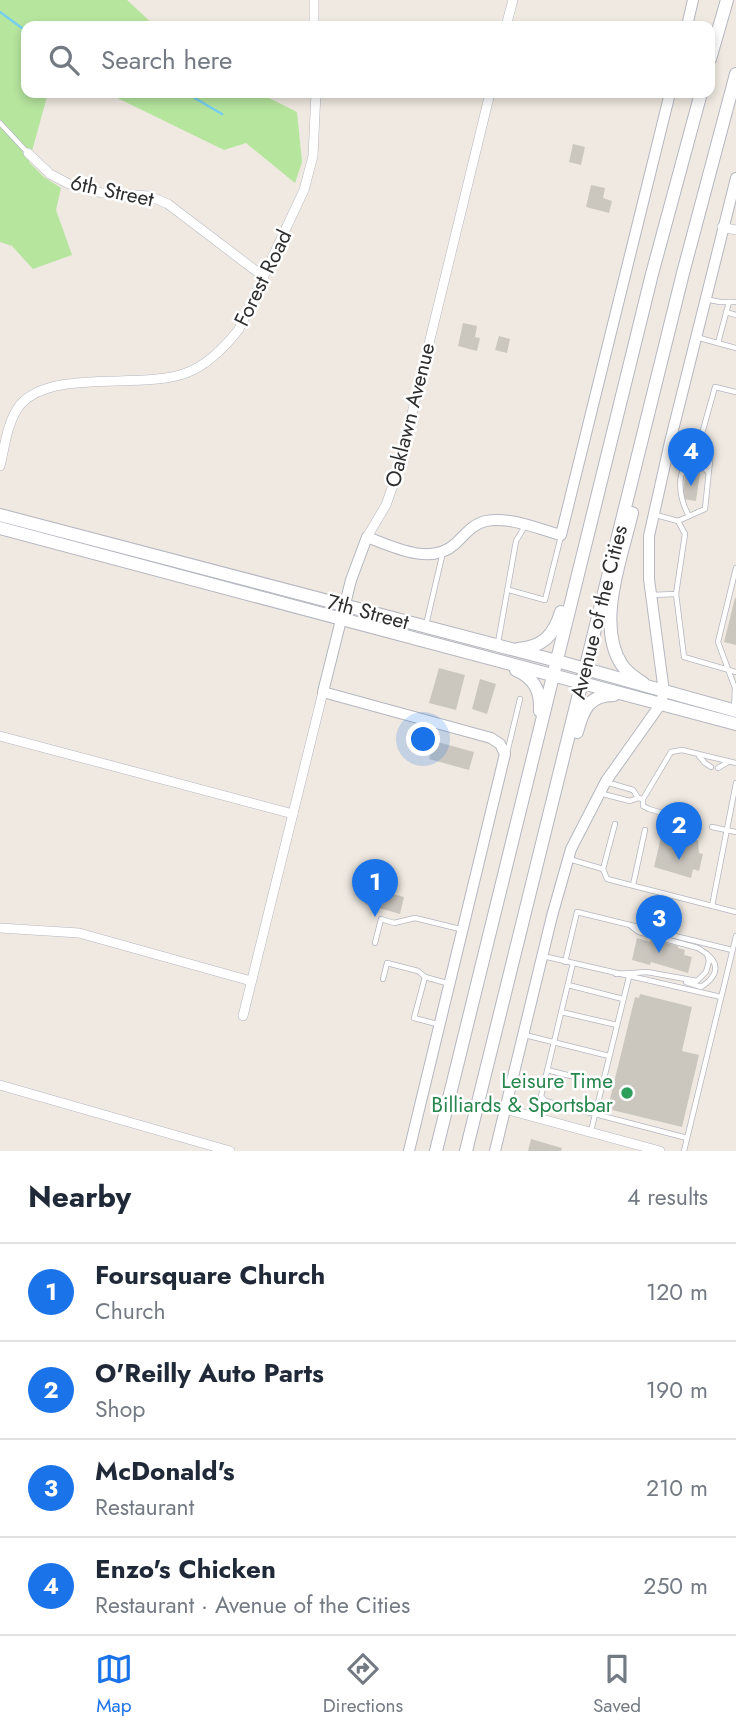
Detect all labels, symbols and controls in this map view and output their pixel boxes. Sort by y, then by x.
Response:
search box [21,21,715,98]
icon: search [45,41,83,79]
text: Search here [101,41,233,79]
street label: 6th Street [68,168,156,214]
street label: Forest Road [227,225,299,331]
street label: Oaklawn Avenue [378,340,442,490]
pin: 4 [668,428,714,486]
street label: Avenue of the Cities [563,522,635,702]
street label: 7th Street [324,587,412,637]
your location [406,722,440,756]
pin: 2 [656,802,702,860]
pin: 1 [352,859,398,917]
pin: 3 [636,895,682,953]
place label: Leisure Time Billiards & Sportsbar [431,1066,614,1120]
marker: Leisure Time Billiards & Sportsbar [619,1085,635,1101]
text: Nearby [28,1175,131,1218]
text: 4 results [627,1180,708,1214]
text: Foursquare Church [95,1256,325,1294]
text: 1 [45,1275,57,1309]
text: 120 m [646,1275,708,1309]
text: Church [95,1294,166,1328]
text: O'Reilly Auto Parts [95,1354,324,1392]
text: 2 [43,1373,59,1407]
text: 190 m [646,1373,708,1407]
text: Shop [95,1392,145,1426]
text: McDonald's [95,1452,235,1490]
text: 3 [44,1471,58,1505]
text: 210 m [646,1471,708,1505]
text: Restaurant [95,1490,194,1524]
text: Enzo's Chicken [95,1550,276,1588]
text: 4 [43,1569,59,1603]
text: 250 m [643,1569,708,1603]
text: Restaurant · Avenue of the Cities [95,1588,410,1622]
tab: Map [95,1650,133,1719]
tab: Directions [323,1650,403,1719]
tab: Saved [593,1650,641,1719]

